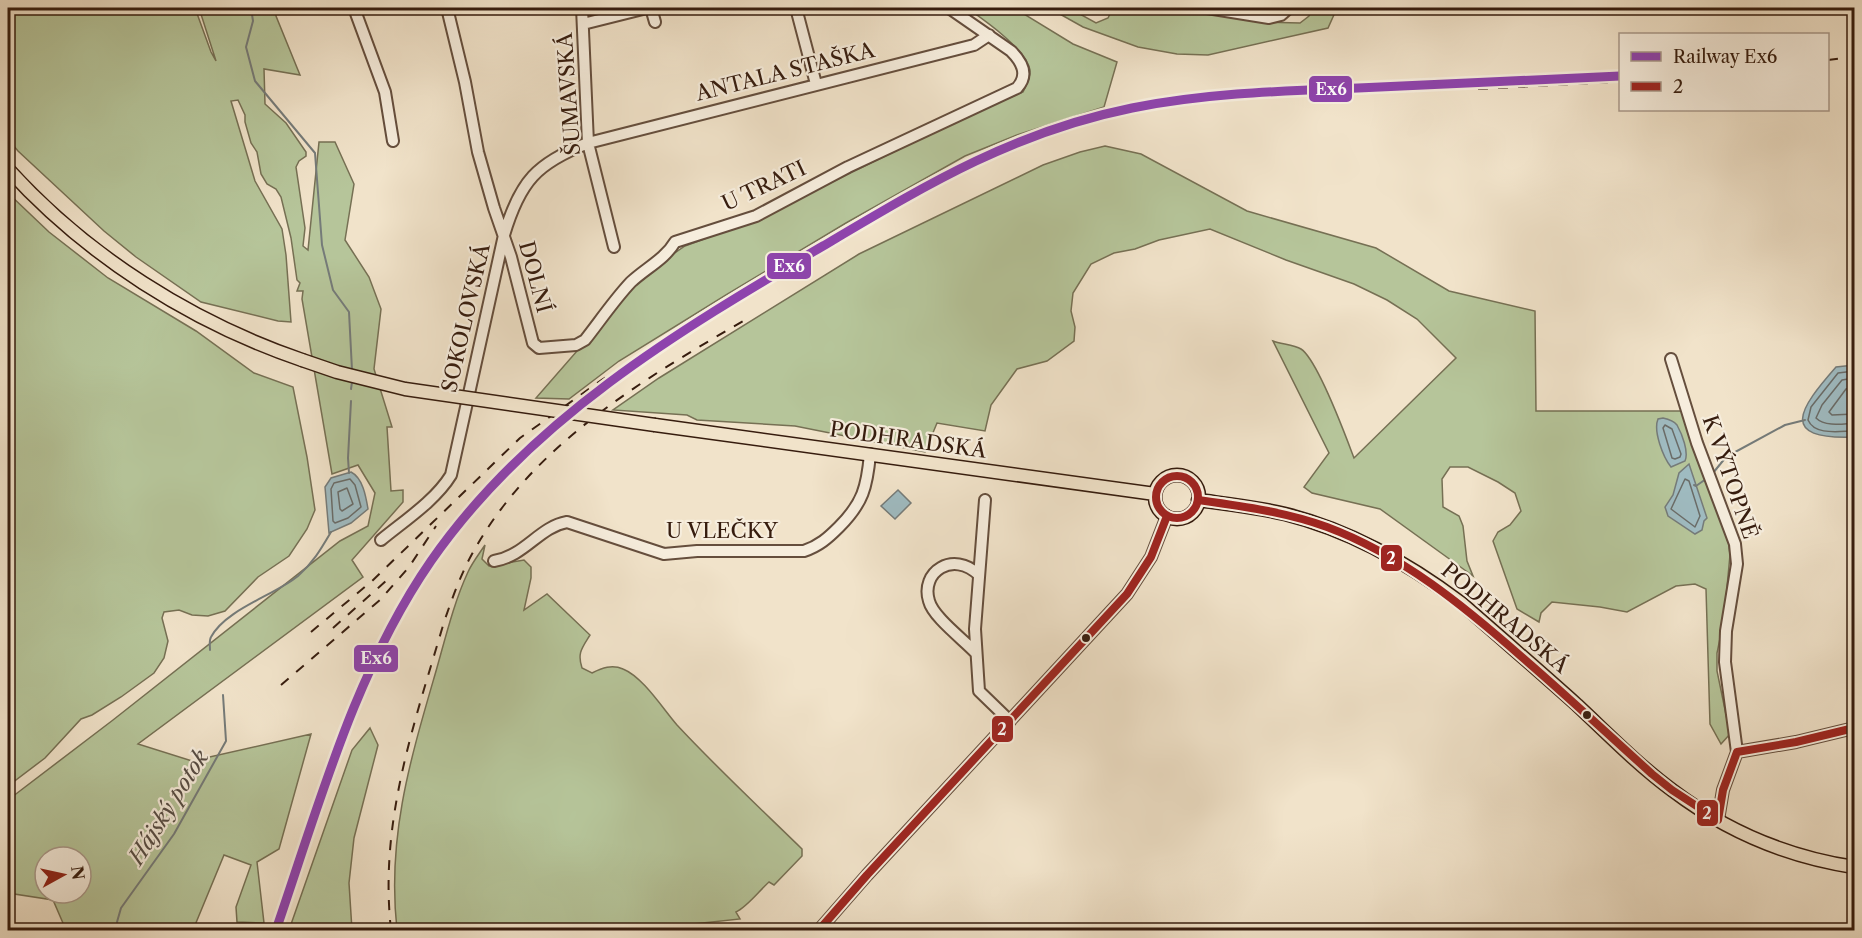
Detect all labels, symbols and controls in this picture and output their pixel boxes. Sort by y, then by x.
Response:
street label: ŠUMAVSKÁ [552,31,585,156]
legend [1619,33,1829,111]
street label: ANTALA STAŠKA [692,37,877,106]
text: Railway Ex6 [1673,46,1777,68]
line badge: Ex6 [1308,75,1353,103]
text: 2 [1673,76,1683,98]
text: Ex6 [1315,79,1347,99]
street label: U TRATI [718,155,810,216]
street label: DOLNÍ [514,238,557,315]
street label: SOKOLOVSKÁ [436,241,495,395]
line badge: Ex6 [766,252,812,280]
text: Ex6 [773,256,805,276]
street label: K VÝTOPNĚ [1698,412,1763,542]
street label: PODHRADSKÁ [828,416,989,463]
street label: U VLEČKY [666,518,779,543]
line badge: 2 [1380,544,1403,572]
text: 2 [1386,548,1396,568]
street label: PODHRADSKÁ [1437,557,1574,678]
unlabelled marker [1080,632,1092,644]
line badge: Ex6 [353,644,399,673]
text: Ex6 [360,648,392,668]
unlabelled marker [1581,709,1593,721]
line badge: 2 [991,715,1014,743]
text: 2 [997,719,1007,739]
water label: Hájský potok [121,744,215,871]
line badge: 2 [1696,799,1719,827]
text: 2 [1702,803,1712,823]
north arrow [33,845,93,905]
text: N [67,865,89,881]

